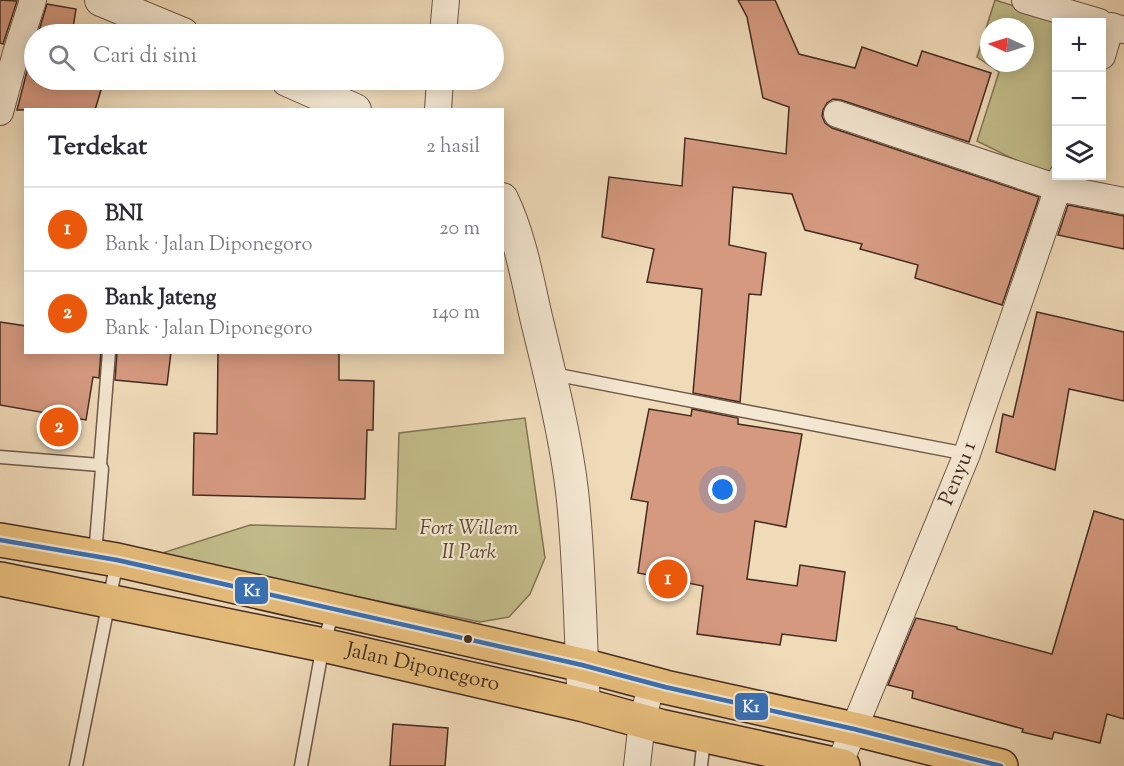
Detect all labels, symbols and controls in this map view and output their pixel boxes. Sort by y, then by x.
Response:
north arrow [980,18,1034,72]
map controls [1052,18,1106,180]
button: + [1052,18,1106,72]
search box [24,24,504,90]
icon: search [45,41,78,74]
text: Cari di sini [93,41,197,73]
button: − [1052,72,1106,126]
button: layers [1052,126,1106,180]
text: Terdekat [48,129,147,166]
text: 2 hasil [426,133,480,162]
text: BNI [105,199,143,231]
text: 1 [64,215,71,244]
text: 20 m [439,215,480,244]
text: Bank · Jalan Diponegoro [105,231,312,260]
text: Bank Jateng [105,283,216,315]
text: 2 [63,299,72,328]
text: 140 m [432,299,480,328]
text: Bank · Jalan Diponegoro [105,315,312,344]
pin: 2 [40,404,78,450]
street label: Penyu 1 [932,438,985,510]
your location [708,475,737,504]
park label: Fort Willem II Park [419,514,519,568]
pin: 1 [648,556,688,602]
line badge: K1 [234,576,269,605]
text: K1 [243,581,261,604]
unlabelled marker [462,633,474,645]
street label: Jalan Diponegoro [342,636,503,700]
line badge: K1 [734,692,769,721]
text: K1 [742,697,760,720]

